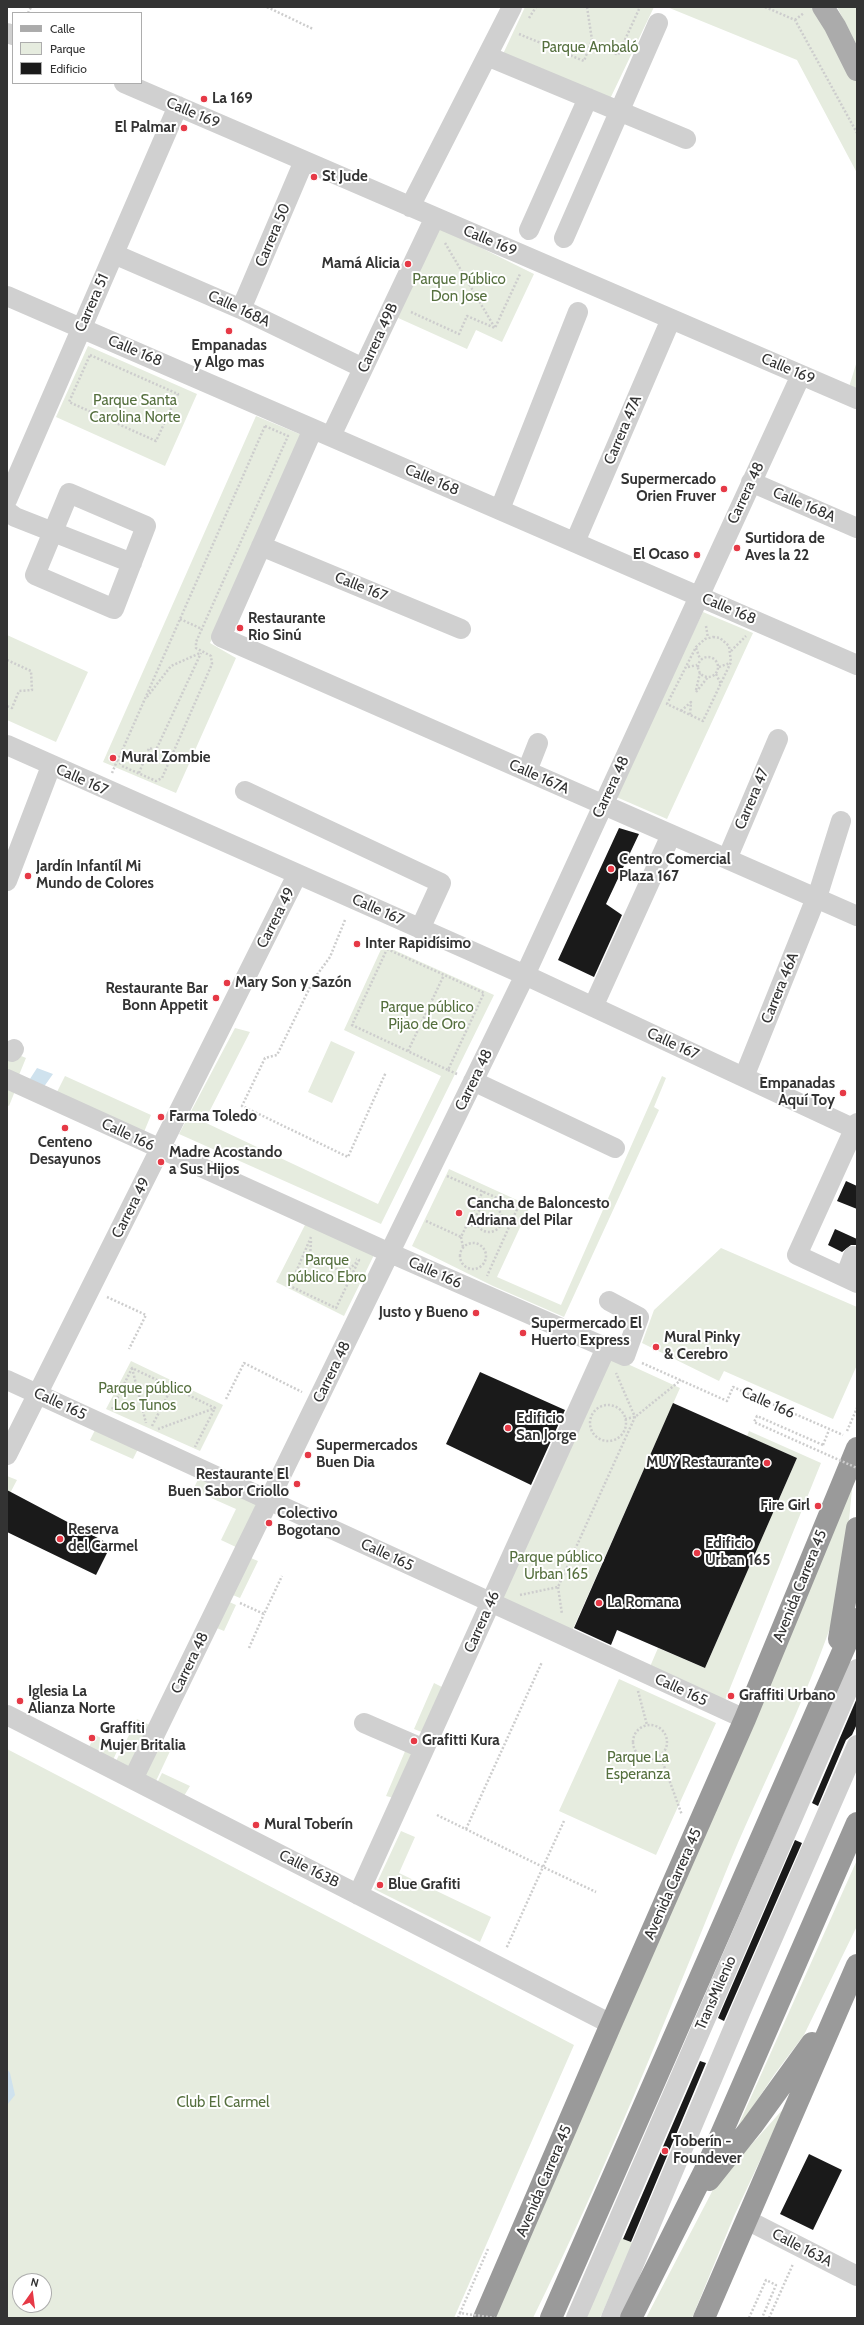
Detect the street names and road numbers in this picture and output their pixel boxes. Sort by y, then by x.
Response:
street label: Calle 169 [164,94,222,132]
street label: Carrera 50 [252,201,294,269]
street label: Calle 169 [461,222,519,260]
street label: Carrera 51 [71,271,113,335]
street label: Calle 168A [205,287,273,331]
street label: Carrera 49B [354,300,402,376]
street label: Calle 168 [105,332,165,370]
street label: Calle 169 [759,350,817,388]
street label: Carrera 47A [600,393,646,467]
street label: Carrera 48 [724,459,768,527]
street label: Calle 168 [402,461,462,499]
street label: Calle 168A [770,484,838,526]
street label: Calle 167 [332,568,390,606]
street label: Calle 168 [699,590,759,628]
street label: Carrera 48 [589,753,633,821]
street label: Calle 167A [506,756,572,798]
street label: Calle 167 [53,761,111,799]
street label: Carrera 47 [731,766,773,832]
street label: Carrera 49 [253,885,299,951]
street label: Calle 167 [349,891,407,929]
street label: Carrera 46A [758,950,802,1026]
street label: Calle 167 [644,1024,702,1064]
street label: Carrera 48 [451,1046,497,1114]
street label: Calle 166 [99,1115,157,1155]
street label: Carrera 49 [108,1175,154,1241]
street label: Calle 166 [406,1253,464,1293]
street label: Carrera 48 [309,1338,355,1406]
street label: Calle 166 [739,1383,797,1423]
street label: Calle 165 [31,1384,89,1424]
street label: Avenida Carrera 45 [769,1527,831,1645]
street label: Calle 165 [358,1535,416,1575]
street label: Carrera 46 [460,1588,504,1656]
street label: Carrera 48 [167,1629,213,1697]
street label: Calle 165 [652,1670,710,1710]
street label: Avenida Carrera 45 [640,1826,706,1942]
street label: Calle 163B [276,1846,342,1892]
street label: TransMilenio [692,1953,740,2033]
street label: Avenida Carrera 45 [512,2122,576,2240]
street label: Calle 163A [769,2225,835,2271]

